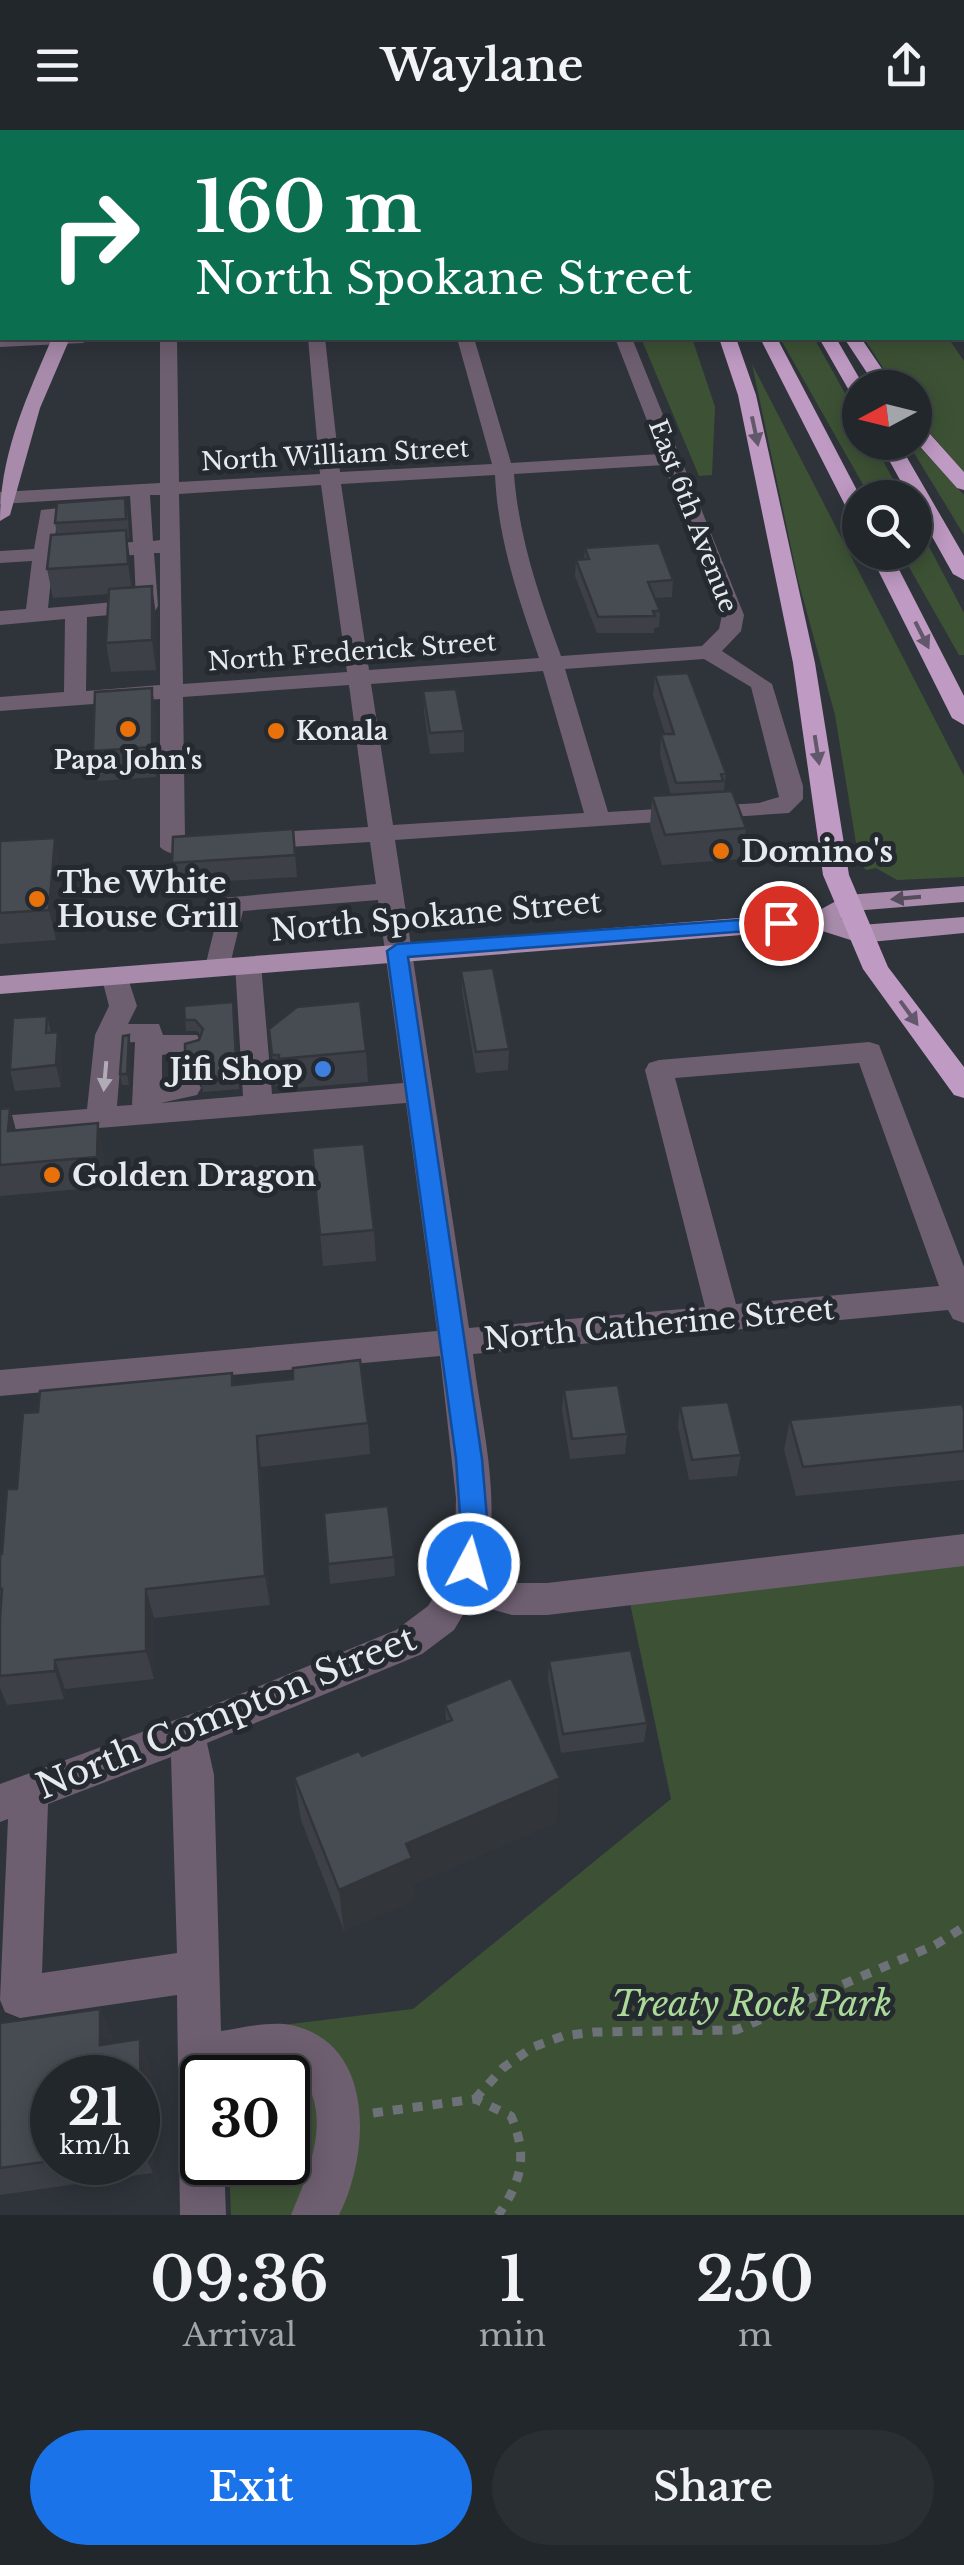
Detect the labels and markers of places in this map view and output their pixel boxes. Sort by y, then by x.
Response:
place label: Konala [296,716,389,747]
marker: Papa John's [117,718,139,740]
marker: Konala [265,720,287,742]
place label: Papa John's [54,745,202,776]
place label: Domino's [741,833,893,870]
marker: Domino's [710,840,732,862]
place label: The White House Grill [57,864,239,935]
pin [739,881,824,966]
marker: The White House Grill [26,888,48,910]
place label: Jifi Shop [164,1051,303,1088]
marker: Jifi Shop [312,1058,334,1080]
place label: Golden Dragon [72,1157,317,1194]
marker: Golden Dragon [41,1164,63,1186]

